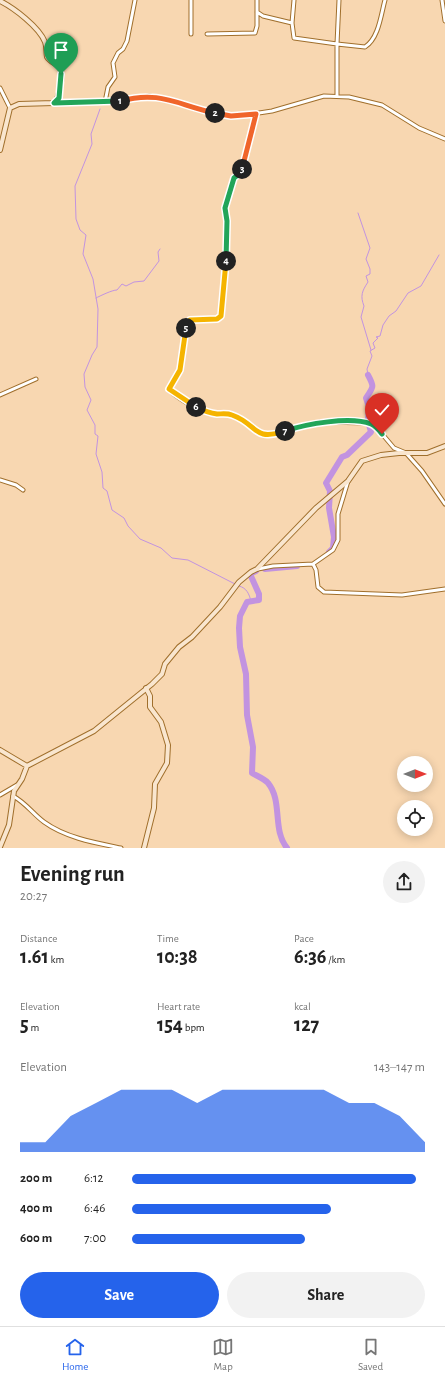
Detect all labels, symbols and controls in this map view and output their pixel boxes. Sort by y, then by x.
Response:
pin [44,33,78,74]
icon: arrive [50,39,72,61]
pin: 1 [110,91,130,111]
text: 1 [118,95,122,106]
pin: 2 [205,103,225,123]
text: 2 [212,107,218,118]
pin: 3 [232,159,252,179]
text: 3 [240,163,244,174]
pin: 4 [216,251,236,271]
text: 4 [223,255,229,266]
pin: 5 [176,318,196,338]
text: 5 [184,322,188,333]
pin [365,393,399,434]
pin: 6 [186,397,206,417]
icon: check [371,399,393,421]
text: 6 [193,401,199,412]
pin: 7 [275,421,295,441]
text: 7 [283,425,287,436]
north arrow [397,756,433,792]
map controls [397,756,433,836]
button: locate [397,800,433,836]
button: share [383,861,425,903]
text: Evening run [20,863,125,885]
text: 20:27 [20,890,47,903]
text: Distance [20,933,57,944]
text: Time [157,933,179,944]
text: Pace [294,933,314,944]
text: 1.61 [20,947,49,967]
text: 10:38 [157,947,198,967]
text: 6:36 [294,947,327,967]
text: km [49,954,64,965]
text: /km [327,954,345,965]
text: Elevation [20,1001,60,1012]
text: Heart rate [157,1001,200,1012]
text: kcal [294,1001,311,1012]
text: 5 [20,1015,29,1035]
text: 154 [157,1015,183,1035]
text: 127 [294,1015,319,1035]
text: m [29,1022,39,1033]
text: bpm [183,1022,205,1033]
text: Elevation [20,1061,67,1074]
text: 143–147 m [374,1061,425,1074]
text: 200 m [20,1172,52,1185]
text: 6:12 [84,1172,103,1185]
text: 400 m [20,1202,53,1215]
text: 6:46 [84,1202,105,1215]
text: 600 m [20,1232,52,1245]
text: 7:00 [84,1232,106,1245]
button: Save [20,1272,219,1318]
button: Share [227,1272,425,1318]
tab: Home [62,1336,88,1373]
tab: Map [212,1336,234,1373]
tab: Saved [358,1336,383,1373]

